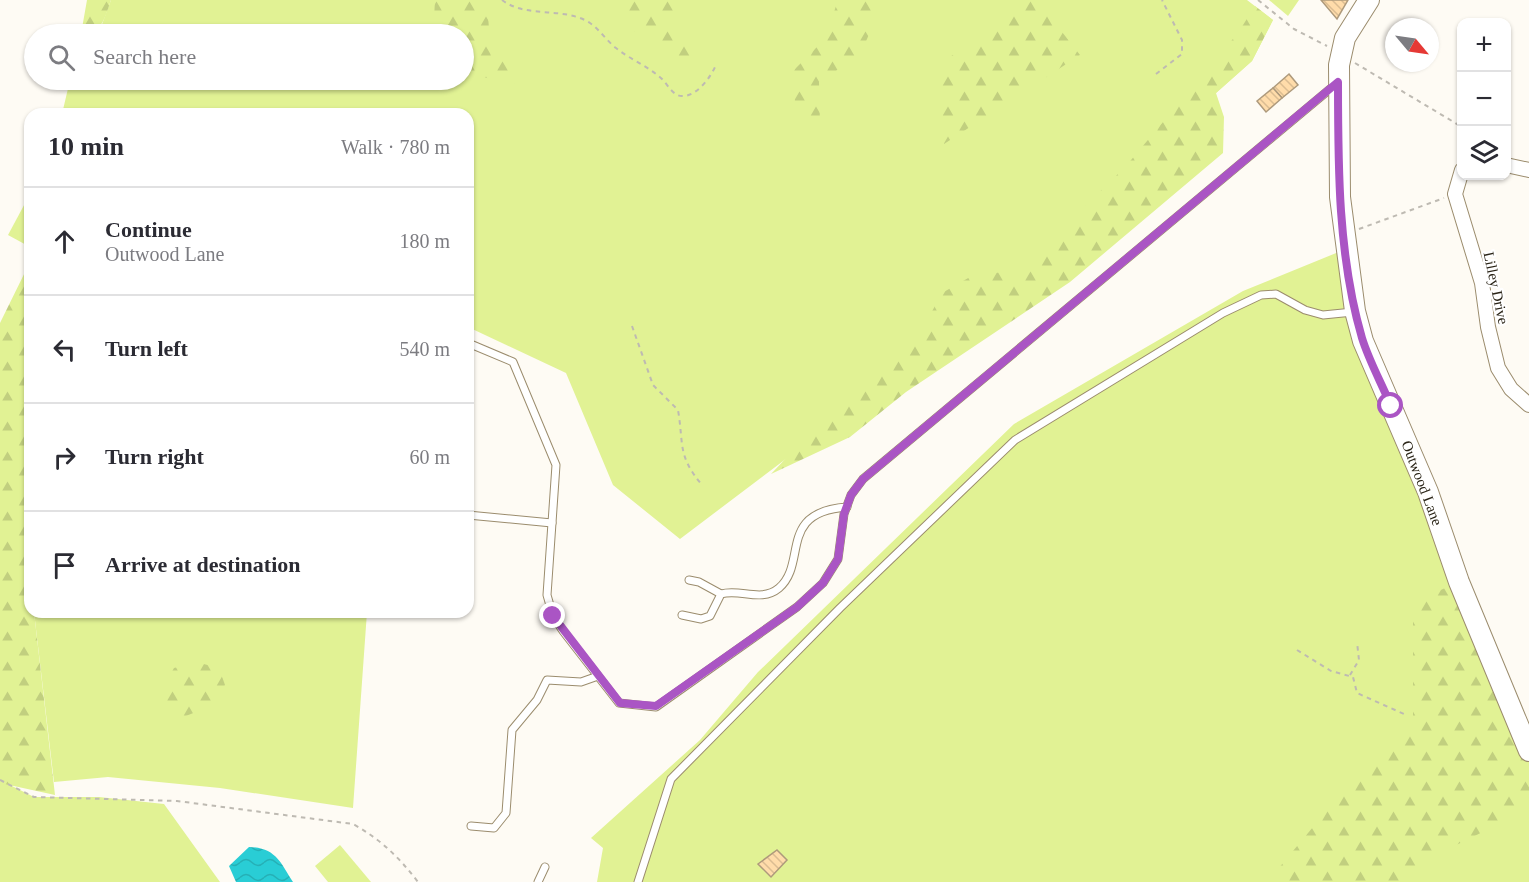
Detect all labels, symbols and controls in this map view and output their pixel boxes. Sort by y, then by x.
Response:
north arrow [1385,18,1439,72]
map controls [1457,18,1511,180]
button: + [1457,18,1511,72]
search box [24,24,474,90]
icon: search [45,41,78,74]
text: Search here [93,44,196,69]
button: − [1457,72,1511,126]
button: layers [1457,126,1511,180]
text: 10 min [48,132,124,161]
text: Walk · 780 m [341,136,450,158]
text: Continue [105,217,192,242]
icon: ahead [48,225,81,258]
text: 180 m [399,230,450,252]
text: Outwood Lane [105,243,224,265]
street label: Lilley Drive [1481,250,1512,326]
icon: left [48,333,81,366]
text: Turn left [105,336,188,361]
text: 540 m [399,338,450,360]
route start [1377,392,1403,418]
street label: Outwood Lane [1398,438,1446,528]
icon: right [48,441,81,474]
text: Turn right [105,444,204,469]
text: 60 m [409,446,450,468]
icon: arrive [48,549,81,582]
text: Arrive at destination [105,552,301,577]
route end [539,602,565,628]

